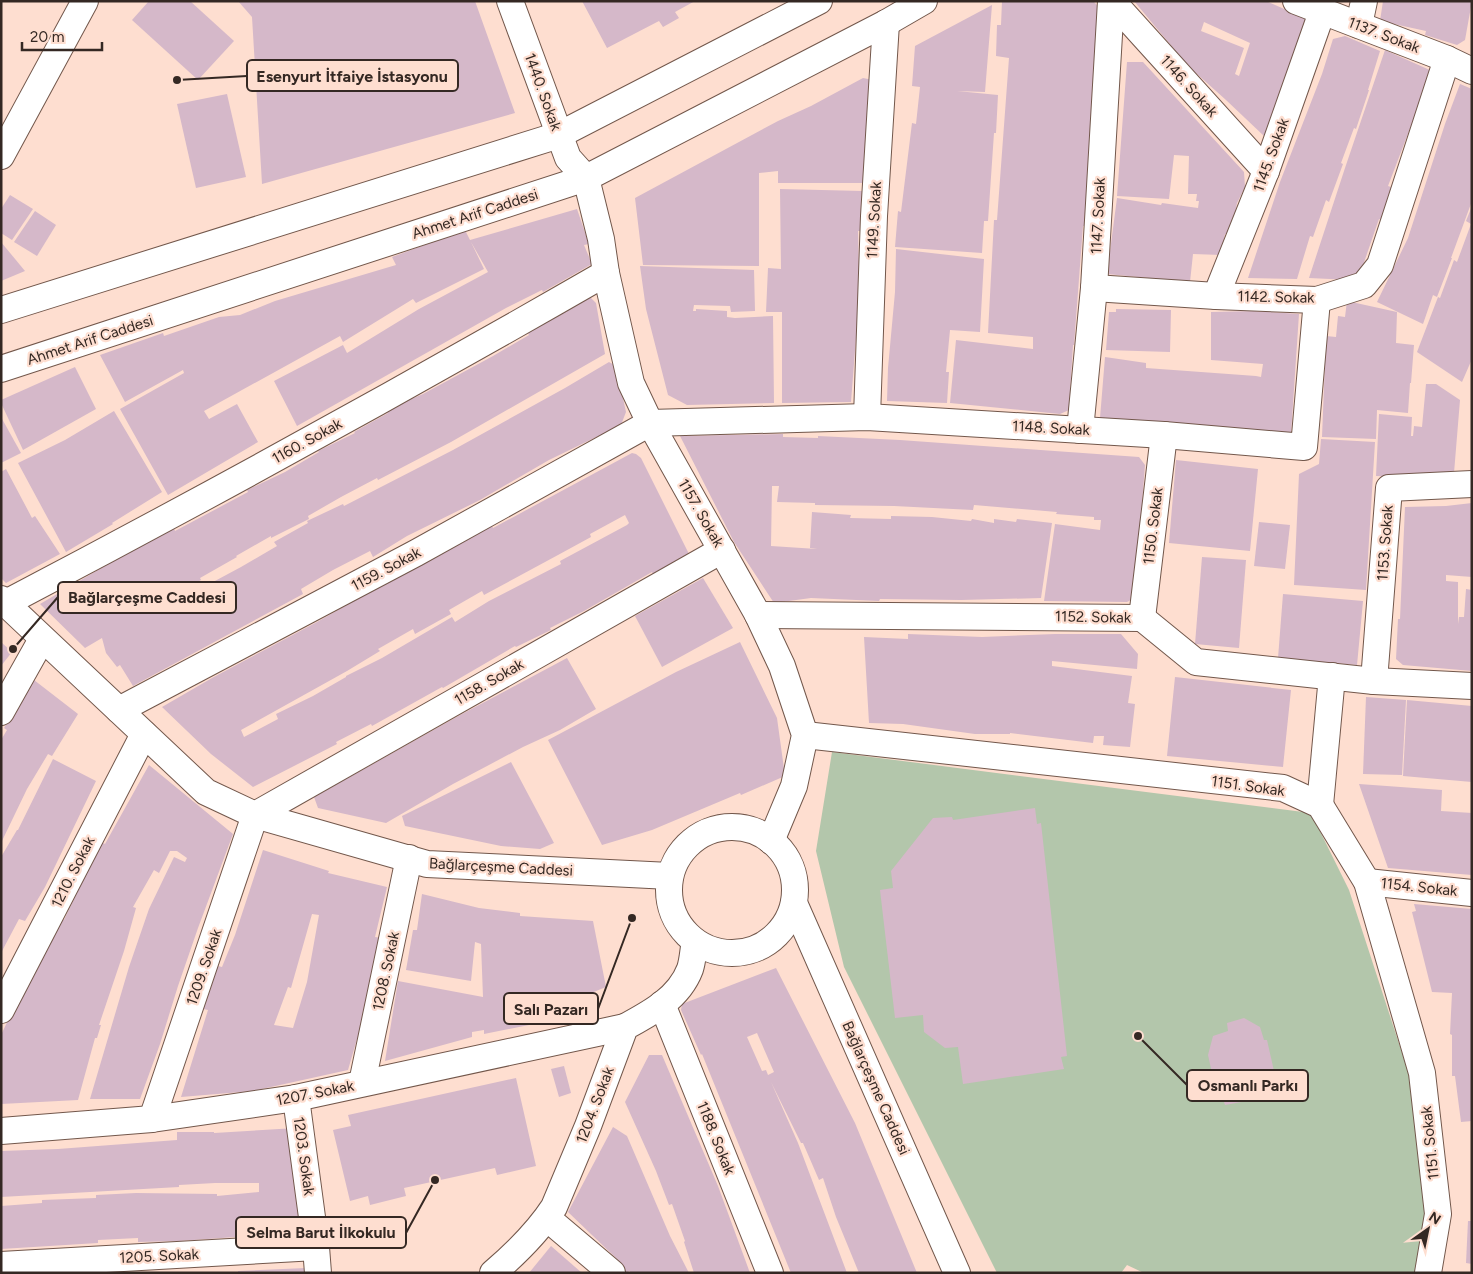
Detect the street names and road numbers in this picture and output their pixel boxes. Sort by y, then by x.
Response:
street label: 1137. Sokak [1346,13,1423,57]
street label: 1440. Sokak [521,51,566,134]
street label: 1146. Sokak [1157,51,1222,121]
street label: 1145. Sokak [1249,115,1293,194]
street label: 1147. Sokak [1087,177,1109,255]
street label: 1149. Sokak [863,180,885,259]
street label: Ahmet Arif Caddesi [410,185,540,243]
street label: 1142. Sokak [1237,287,1315,307]
street label: Ahmet Arif Caddesi [25,311,155,369]
street label: 1160. Sokak [269,414,346,468]
street label: 1148. Sokak [1012,417,1091,439]
street label: 1157. Sokak [674,476,728,551]
street label: 1150. Sokak [1139,486,1167,566]
street label: 1153. Sokak [1373,504,1397,582]
street label: 1159. Sokak [348,543,425,595]
street label: 1152. Sokak [1055,607,1132,627]
street label: 1158. Sokak [451,655,527,709]
street label: 1151. Sokak [1210,772,1287,800]
street label: 1210. Sokak [47,833,99,910]
street label: Bağlarçeşme Caddesi [428,854,574,880]
street label: 1154. Sokak [1380,874,1459,900]
street label: 1209. Sokak [183,926,226,1007]
street label: 1208. Sokak [369,929,403,1012]
street label: Bağlarçeşme Caddesi [838,1018,914,1158]
street label: 1204. Sokak [572,1064,618,1146]
street label: 1207. Sokak [274,1076,356,1109]
street label: 1188. Sokak [693,1099,739,1178]
street label: 1151. Sokak [1417,1105,1443,1181]
street label: 1203. Sokak [290,1116,319,1197]
street label: 1205. Sokak [119,1245,200,1267]

